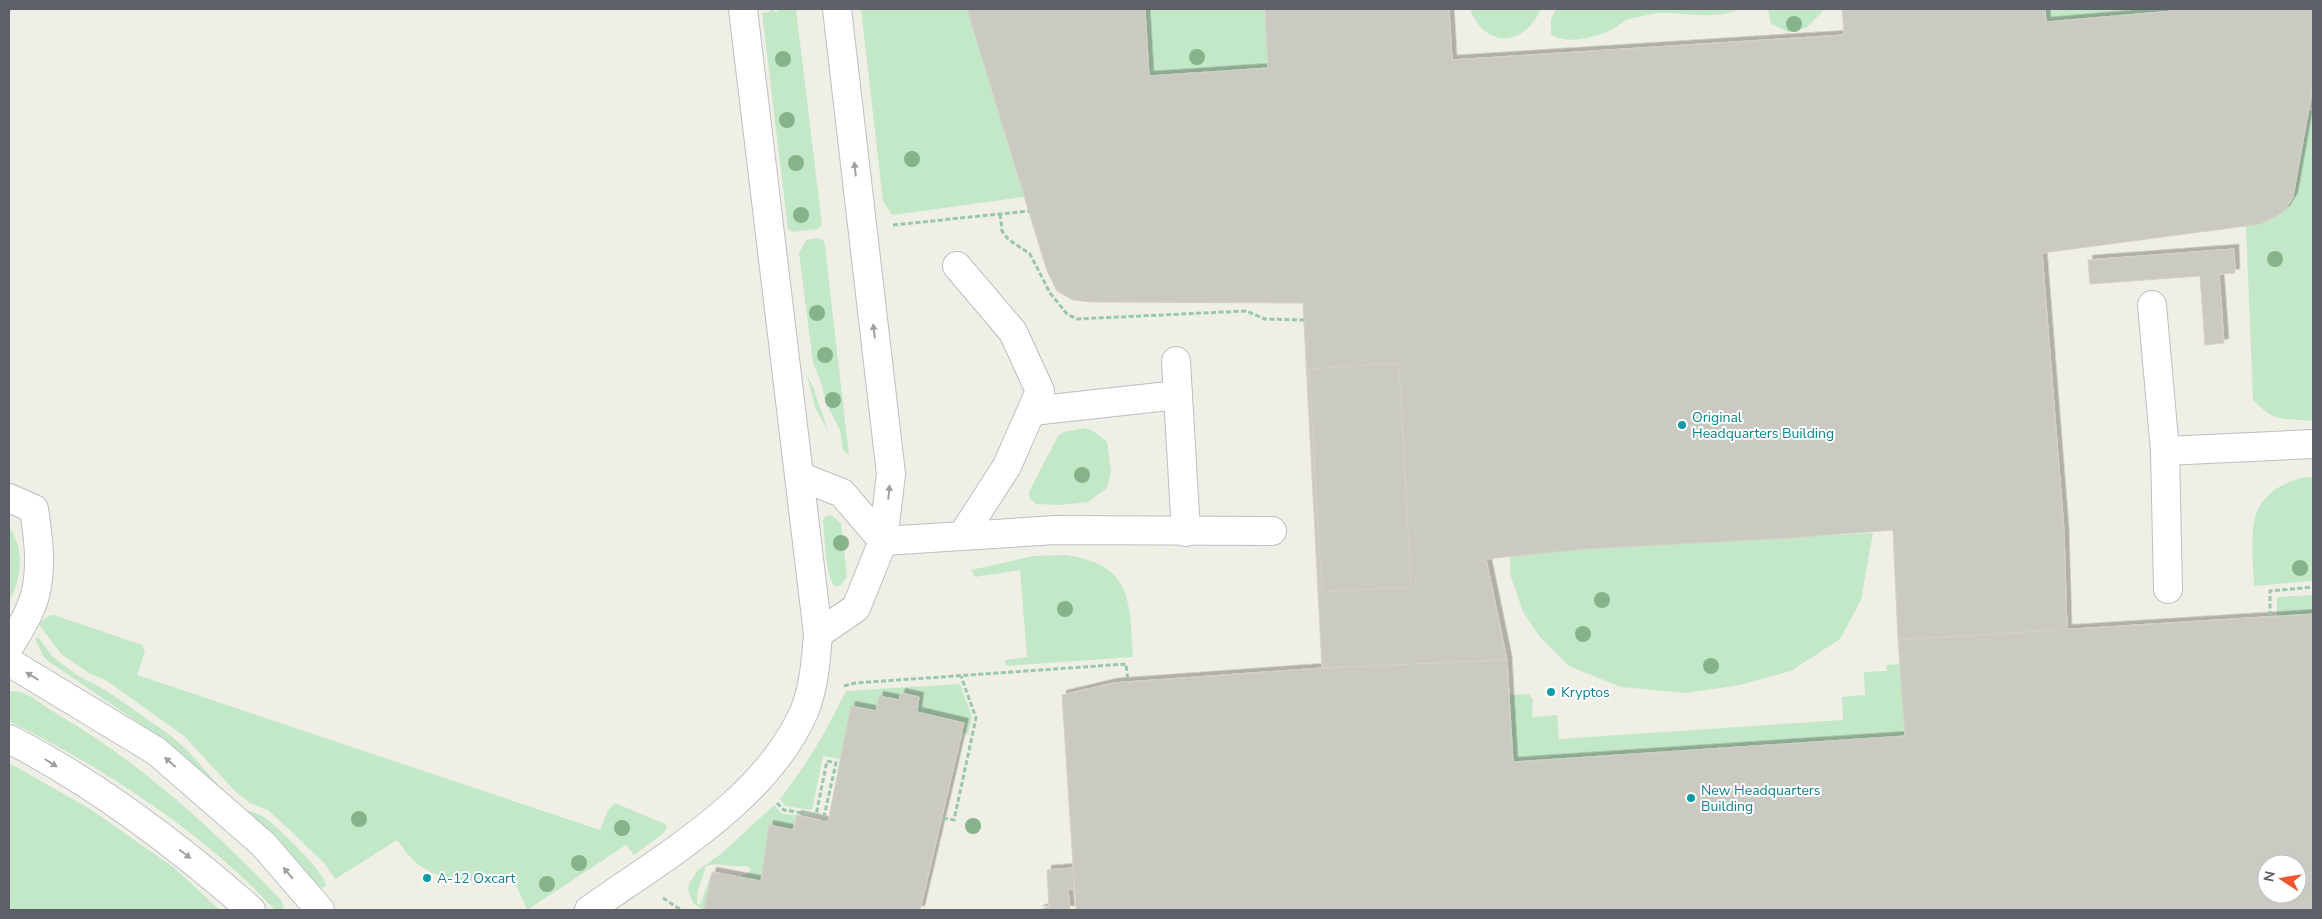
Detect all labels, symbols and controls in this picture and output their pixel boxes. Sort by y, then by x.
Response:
one-way arrow [851,161,859,177]
one-way arrow [870,322,878,338]
place label: Original Headquarters Building [1692,408,1834,443]
marker: Original Headquarters Building [1676,419,1688,431]
one-way arrow [885,484,893,500]
one-way arrow [26,672,39,681]
place label: Kryptos [1561,683,1610,702]
marker: Kryptos [1545,686,1557,698]
one-way arrow [163,757,176,768]
one-way arrow [45,758,58,767]
place label: New Headquarters Building [1701,781,1821,816]
marker: New Headquarters Building [1685,792,1697,804]
one-way arrow [178,849,191,860]
north arrow [2257,854,2307,904]
one-way arrow [282,868,294,880]
place label: A-12 Oxcart [437,869,515,888]
text: N [2259,869,2280,884]
marker: A-12 Oxcart [421,872,433,884]

